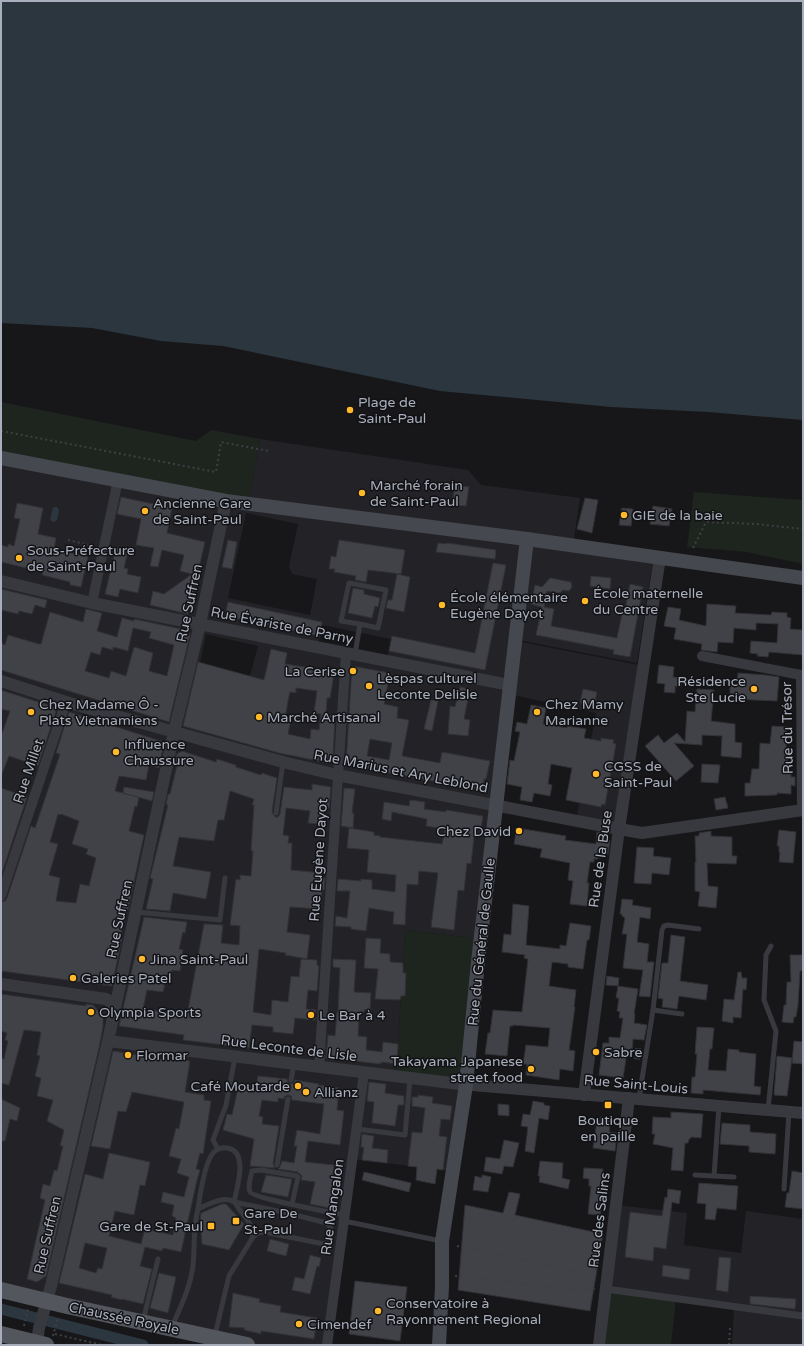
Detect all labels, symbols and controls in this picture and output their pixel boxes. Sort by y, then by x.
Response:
place label: Plage de Saint-Paul [358,394,426,427]
marker: Plage de Saint-Paul [345,405,355,415]
place label: Marché forain de Saint-Paul [370,477,463,510]
marker: Marché forain de Saint-Paul [357,488,367,498]
place label: Ancienne Gare de Saint-Paul [153,495,251,528]
marker: Ancienne Gare de Saint-Paul [140,506,150,516]
place label: GIE de la baie [632,507,723,524]
marker: GIE de la baie [619,510,629,520]
place label: Sous-Préfecture de Saint-Paul [27,542,135,575]
marker: Sous-Préfecture de Saint-Paul [14,553,24,563]
street label: Rue Suffren [173,562,206,644]
place label: École maternelle du Centre [593,585,703,618]
place label: École élémentaire Eugène Dayot [450,589,568,622]
marker: École maternelle du Centre [580,596,590,606]
marker: École élémentaire Eugène Dayot [437,600,447,610]
street label: Rue Évariste de Parny [209,603,355,648]
place label: La Cerise [285,663,345,680]
marker: La Cerise [348,666,358,676]
place label: Lèspas culturel Leconte Delisle [377,670,477,703]
place label: Résidence Ste Lucie [677,673,746,706]
marker: Lèspas culturel Leconte Delisle [364,681,374,691]
street label: Rue du Trésor [778,681,797,774]
marker: Résidence Ste Lucie [749,684,759,694]
place label: Chez Madame Ô - Plats Vietnamiens [39,696,159,729]
place label: Chez Mamy Marianne [545,696,624,729]
marker: Chez Madame Ô - Plats Vietnamiens [26,707,36,717]
marker: Chez Mamy Marianne [532,707,542,717]
place label: Marché Artisanal [267,709,380,726]
marker: Marché Artisanal [254,712,264,722]
street label: Rue Millet [10,736,48,806]
place label: Influence Chaussure [124,736,194,769]
street label: Rue Marius et Ary Leblond [312,746,489,797]
marker: Influence Chaussure [111,747,121,757]
place label: CGSS de Saint-Paul [604,758,672,791]
marker: CGSS de Saint-Paul [591,769,601,779]
street label: Rue Eugène Dayot [306,797,331,922]
street label: Rue de la Buse [585,809,616,909]
place label: Chez David [436,823,511,840]
marker: Chez David [514,826,524,836]
street label: Rue du Général de Gaulle [464,857,499,1027]
street label: Rue Suffren [103,878,136,960]
place label: Jina Saint-Paul [150,951,248,968]
marker: Jina Saint-Paul [137,954,147,964]
place label: Galeries Patel [81,970,171,987]
marker: Galeries Patel [68,973,78,983]
place label: Olympia Sports [99,1004,201,1021]
marker: Olympia Sports [86,1007,96,1017]
place label: Le Bar à 4 [319,1007,386,1024]
marker: Le Bar à 4 [306,1010,316,1020]
street label: Rue Leconte de Lisle [220,1032,358,1065]
place label: Sabre [604,1044,642,1061]
place label: Flormar [136,1047,188,1064]
marker: Sabre [591,1047,601,1057]
marker: Flormar [123,1050,133,1060]
place label: Takayama Japanese street food [391,1053,523,1086]
marker: Takayama Japanese street food [526,1064,536,1074]
street label: Rue Saint-Louis [583,1071,689,1098]
place label: Café Moutarde [191,1078,290,1095]
marker: Café Moutarde [293,1081,303,1091]
place label: Allianz [314,1084,358,1101]
marker: Allianz [301,1087,311,1097]
marker: Boutique en paille [603,1100,613,1110]
place label: Boutique en paille [578,1112,638,1145]
street label: Rue Mangalon [317,1158,348,1256]
street label: Rue des Salins [585,1171,614,1269]
street label: Rue Suffren [30,1194,65,1276]
place label: Gare De St-Paul [244,1205,297,1238]
marker: Gare De St-Paul [231,1216,241,1226]
place label: Gare de St-Paul [99,1218,203,1235]
marker: Gare de St-Paul [206,1221,216,1231]
place label: Conservatoire à Rayonnement Regional [386,1295,541,1328]
street label: Chaussée Royale [67,1298,181,1339]
marker: Conservatoire à Rayonnement Regional [373,1306,383,1316]
place label: Cimendef [307,1316,372,1333]
marker: Cimendef [294,1319,304,1329]

